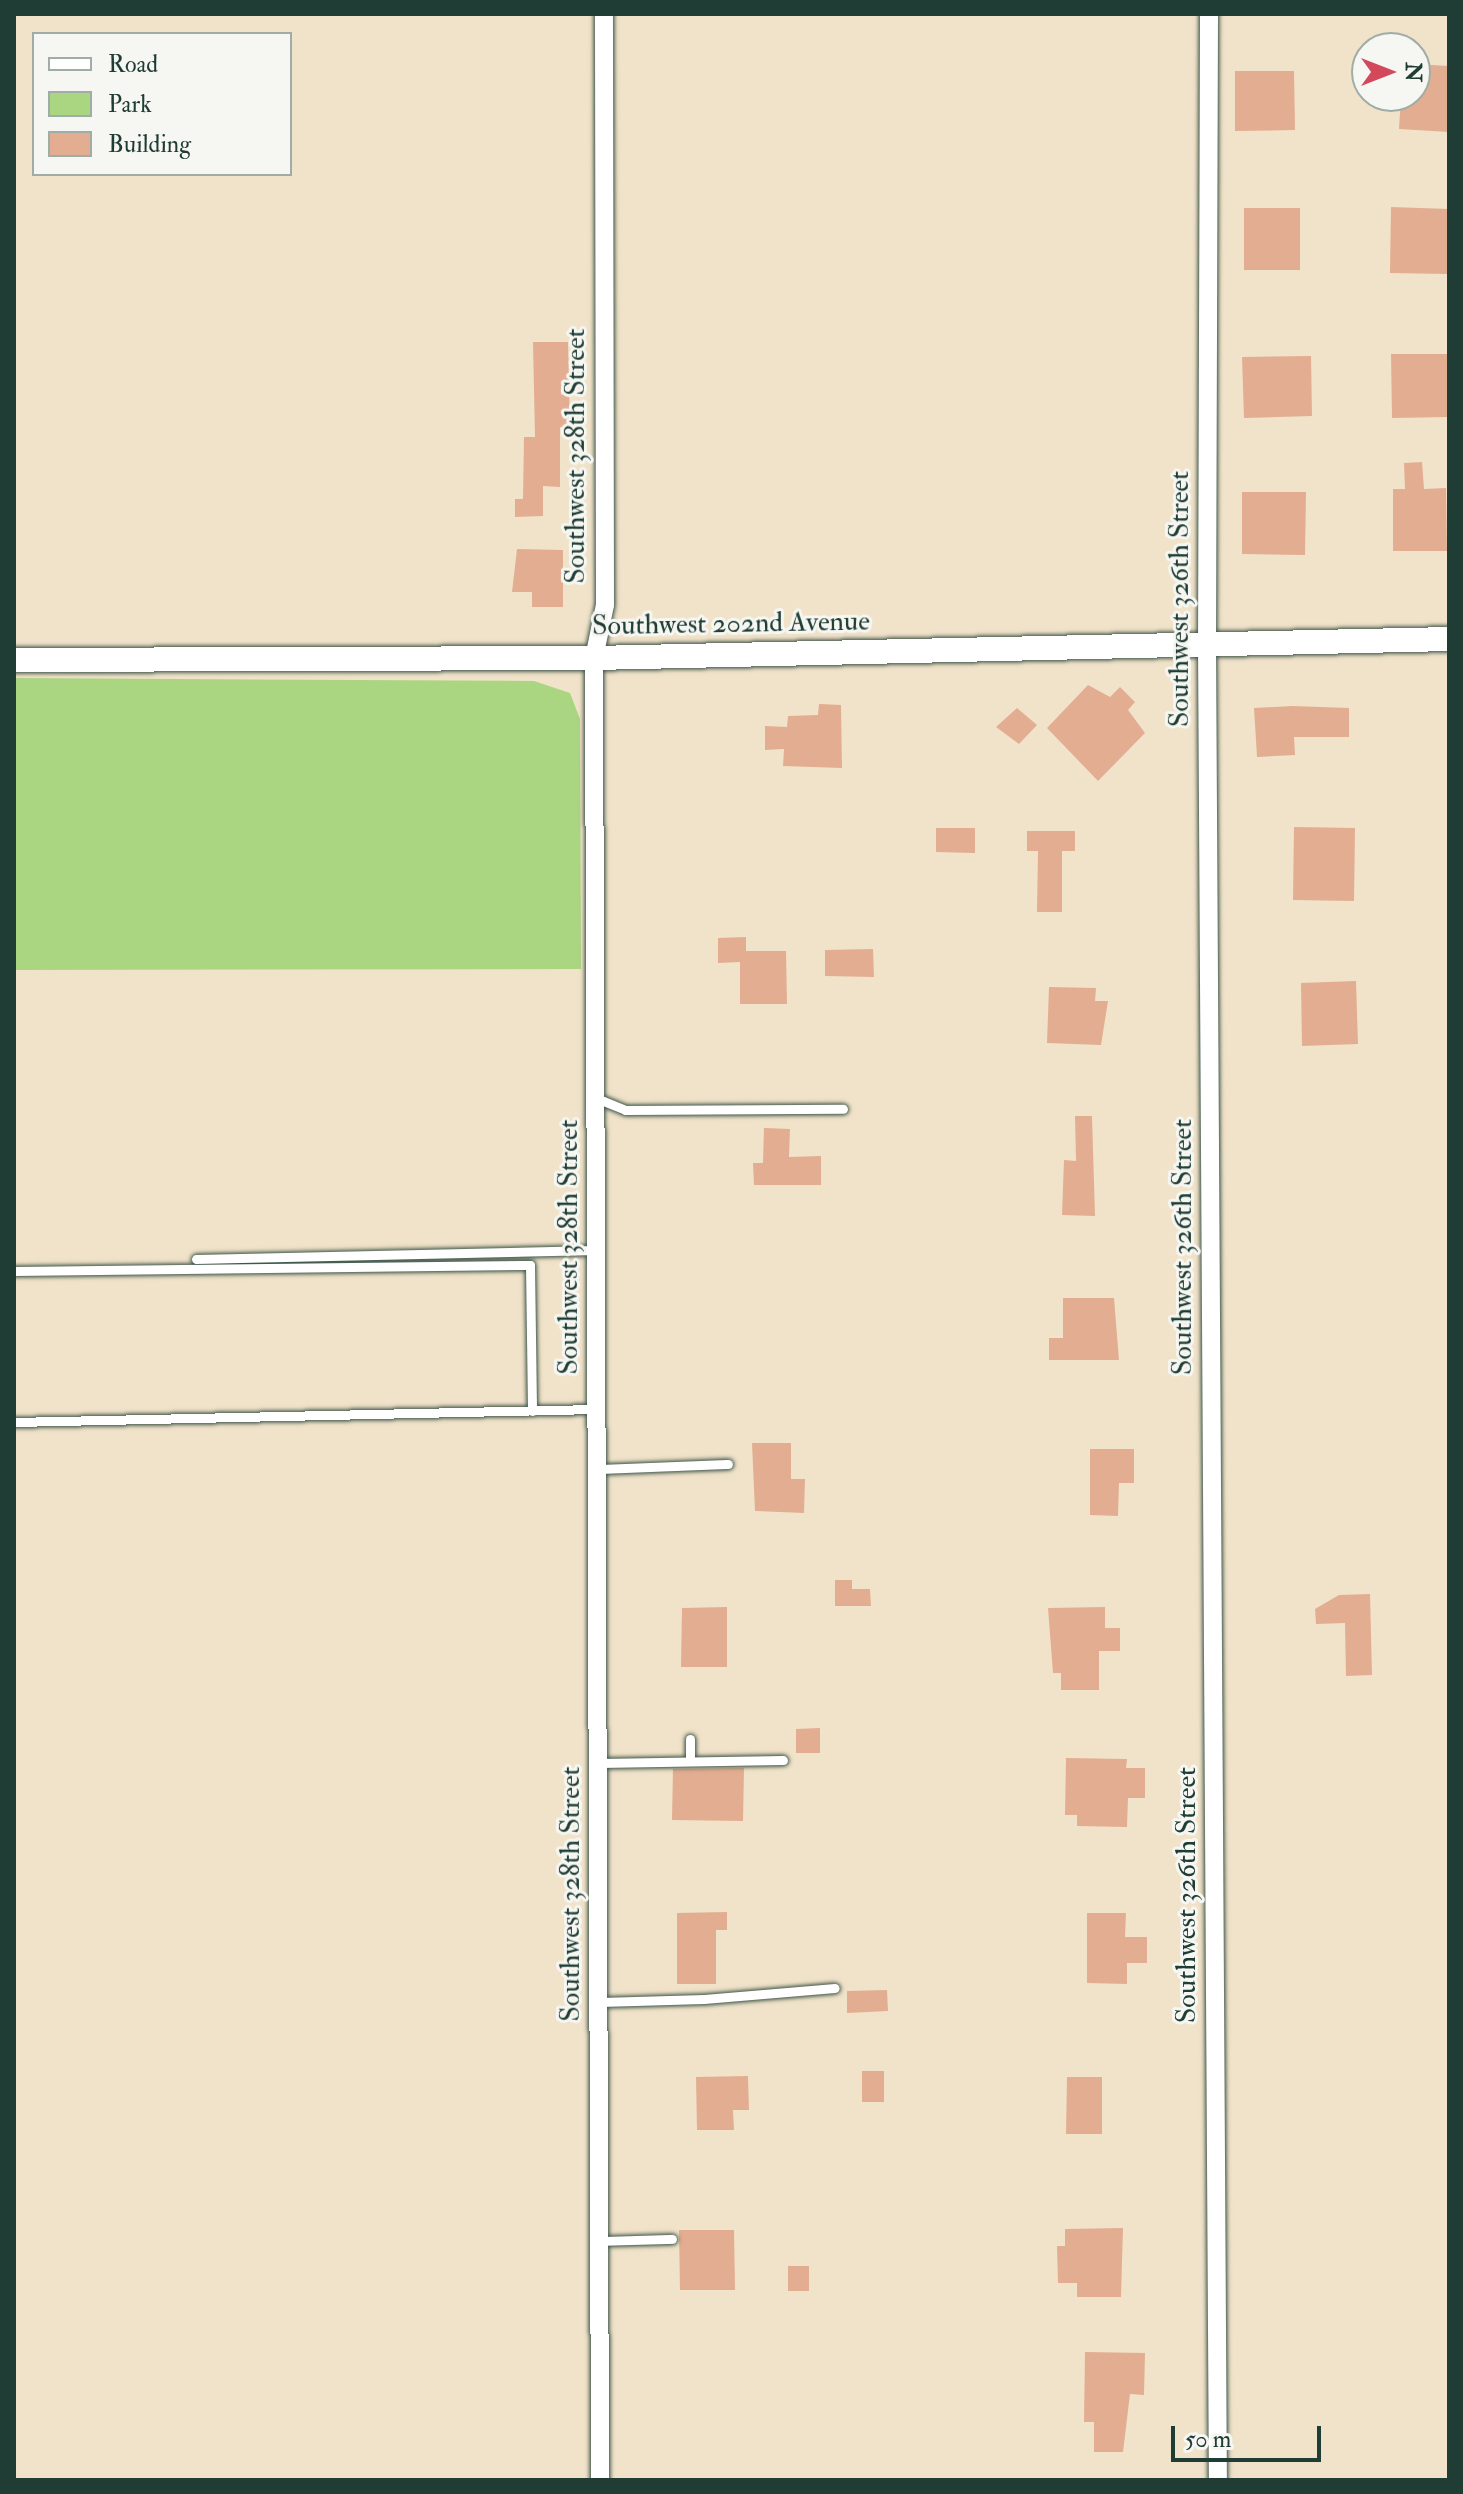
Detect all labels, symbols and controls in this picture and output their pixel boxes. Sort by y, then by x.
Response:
legend [32,32,292,176]
north arrow [1351,32,1431,112]
text: Road [108,49,158,80]
text: N [1399,62,1427,82]
text: Park [108,89,152,120]
text: Building [108,129,191,160]
street label: Southwest 328th Street [559,328,593,584]
street label: Southwest 326th Street [1163,471,1197,727]
street label: Southwest 202nd Avenue [592,605,870,643]
street label: Southwest 328th Street [552,1119,586,1375]
street label: Southwest 326th Street [1166,1119,1200,1375]
street label: Southwest 328th Street [554,1766,588,2022]
street label: Southwest 326th Street [1170,1767,1204,2023]
scale bar [1175,2410,1325,2460]
text: 50 m [1185,2424,1231,2455]

